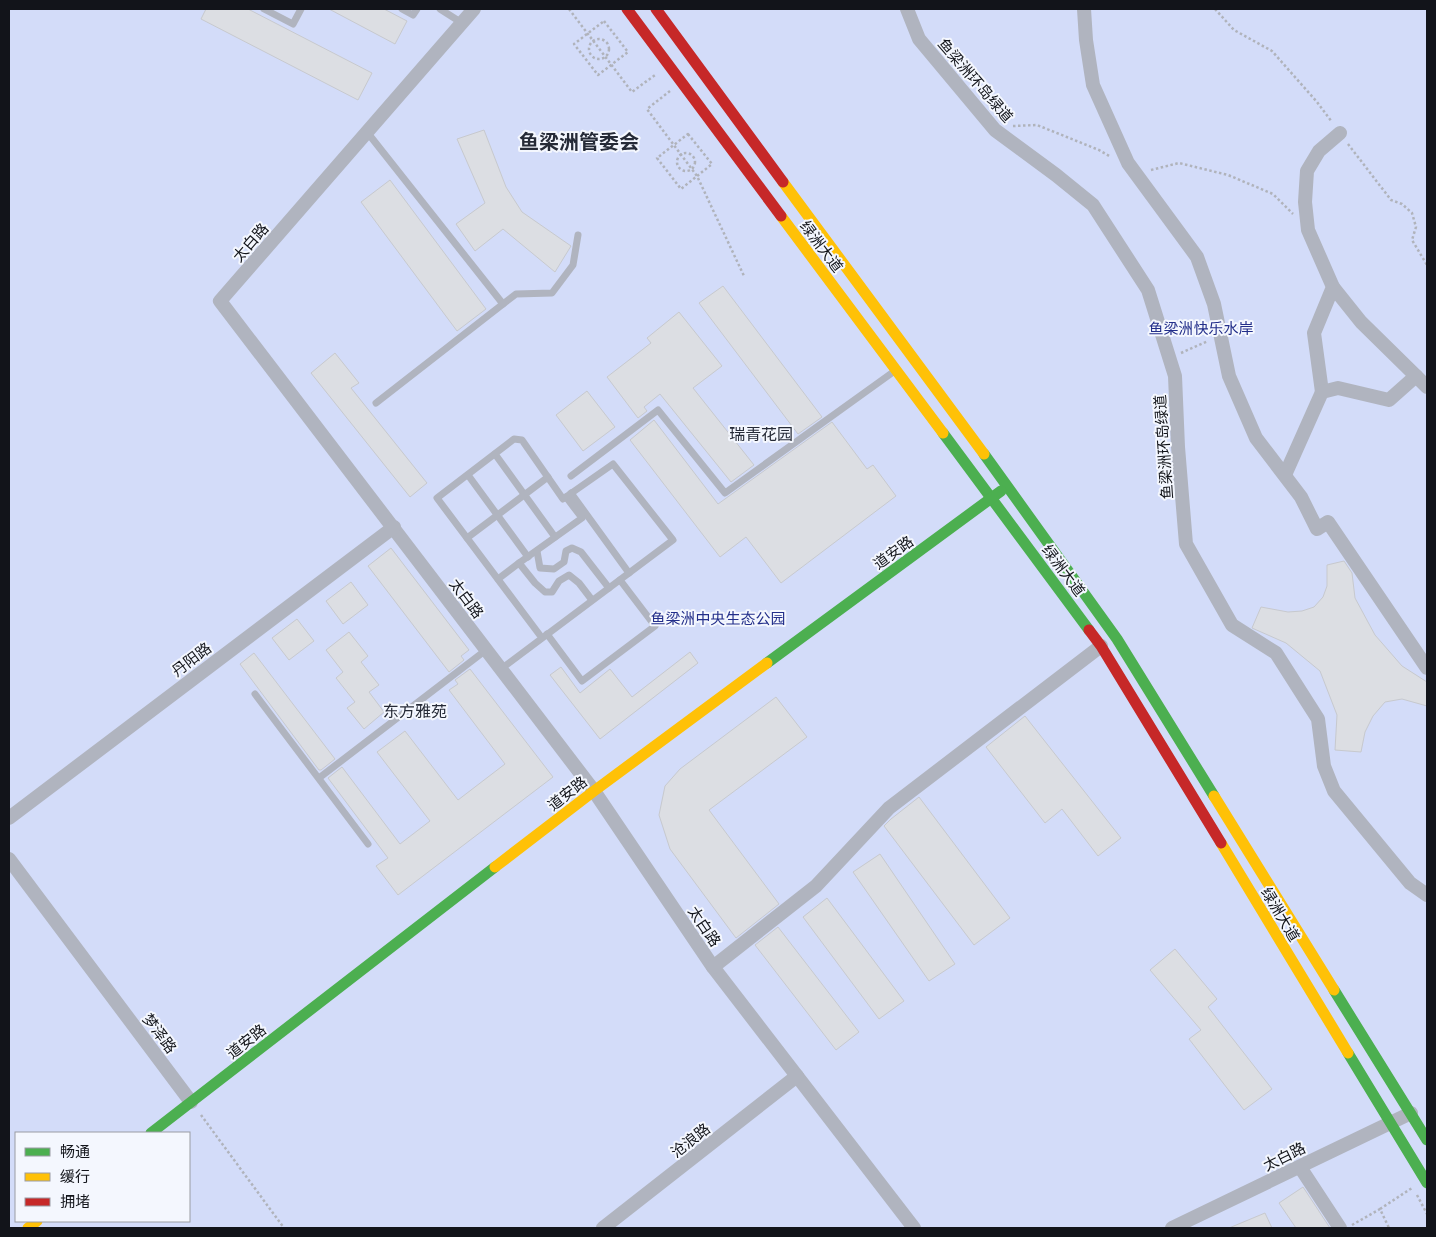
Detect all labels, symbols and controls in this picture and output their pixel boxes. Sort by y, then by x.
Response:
street label: 鱼梁洲环岛绿道 [934,34,1018,126]
district label: 鱼梁洲管委会 [519,128,639,155]
street label: 绿洲大道 [796,216,848,276]
street label: 太白路 [228,218,272,266]
park label: 鱼梁洲快乐水岸 [1148,318,1254,338]
street label: 鱼梁洲环岛绿道 [1149,394,1177,500]
district label: 瑞青花园 [729,423,793,445]
street label: 道安路 [869,531,917,573]
street label: 绿洲大道 [1038,540,1090,600]
street label: 太白路 [445,574,489,622]
park label: 鱼梁洲中央生态公园 [650,608,786,628]
street label: 丹阳路 [167,637,215,681]
district label: 东方雅苑 [383,700,447,722]
street label: 道安路 [543,771,591,815]
street label: 绿洲大道 [1257,883,1305,945]
street label: 太白路 [684,902,726,950]
street label: 梦泽路 [138,1009,182,1057]
street label: 道安路 [222,1019,270,1063]
street label: 沧浪路 [666,1118,714,1162]
legend [15,1132,190,1222]
street label: 太白路 [1259,1137,1309,1175]
text: 畅通 [60,1141,90,1161]
text: 缓行 [60,1166,90,1186]
text: 拥堵 [60,1191,90,1211]

